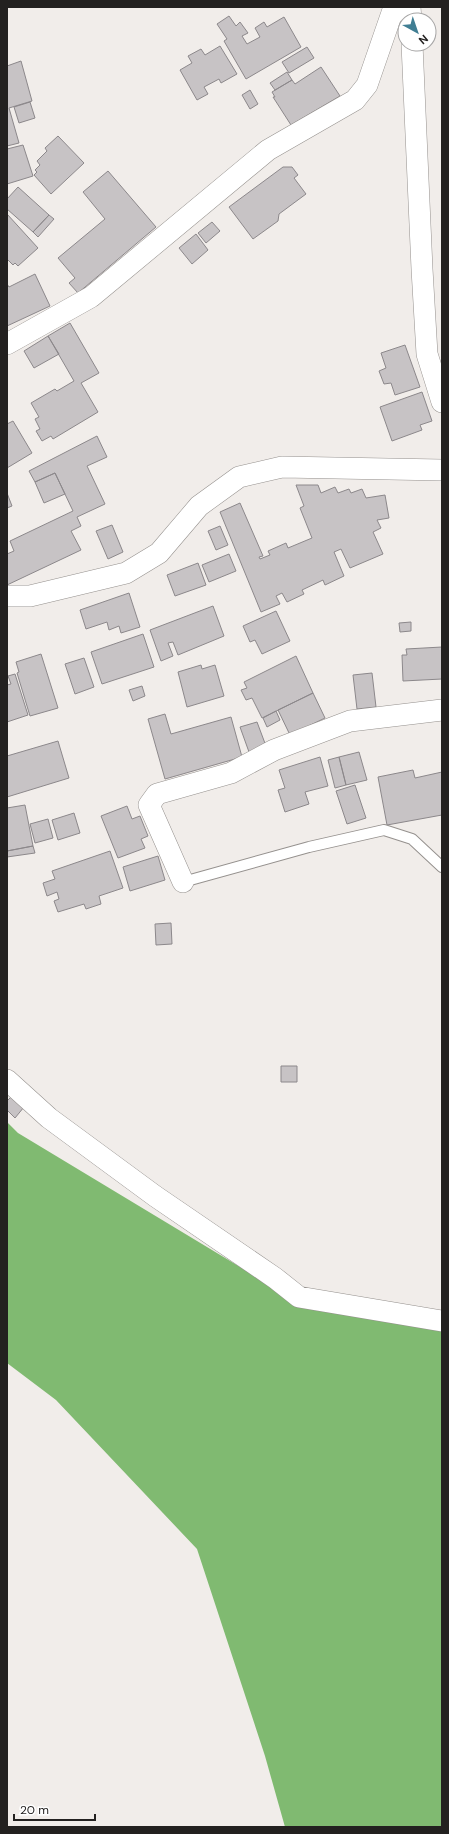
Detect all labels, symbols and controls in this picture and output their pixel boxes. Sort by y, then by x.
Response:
north arrow [397,12,437,52]
text: N [416,32,431,48]
scale bar [14,1796,95,1822]
text: 20 m [20,1802,49,1818]

